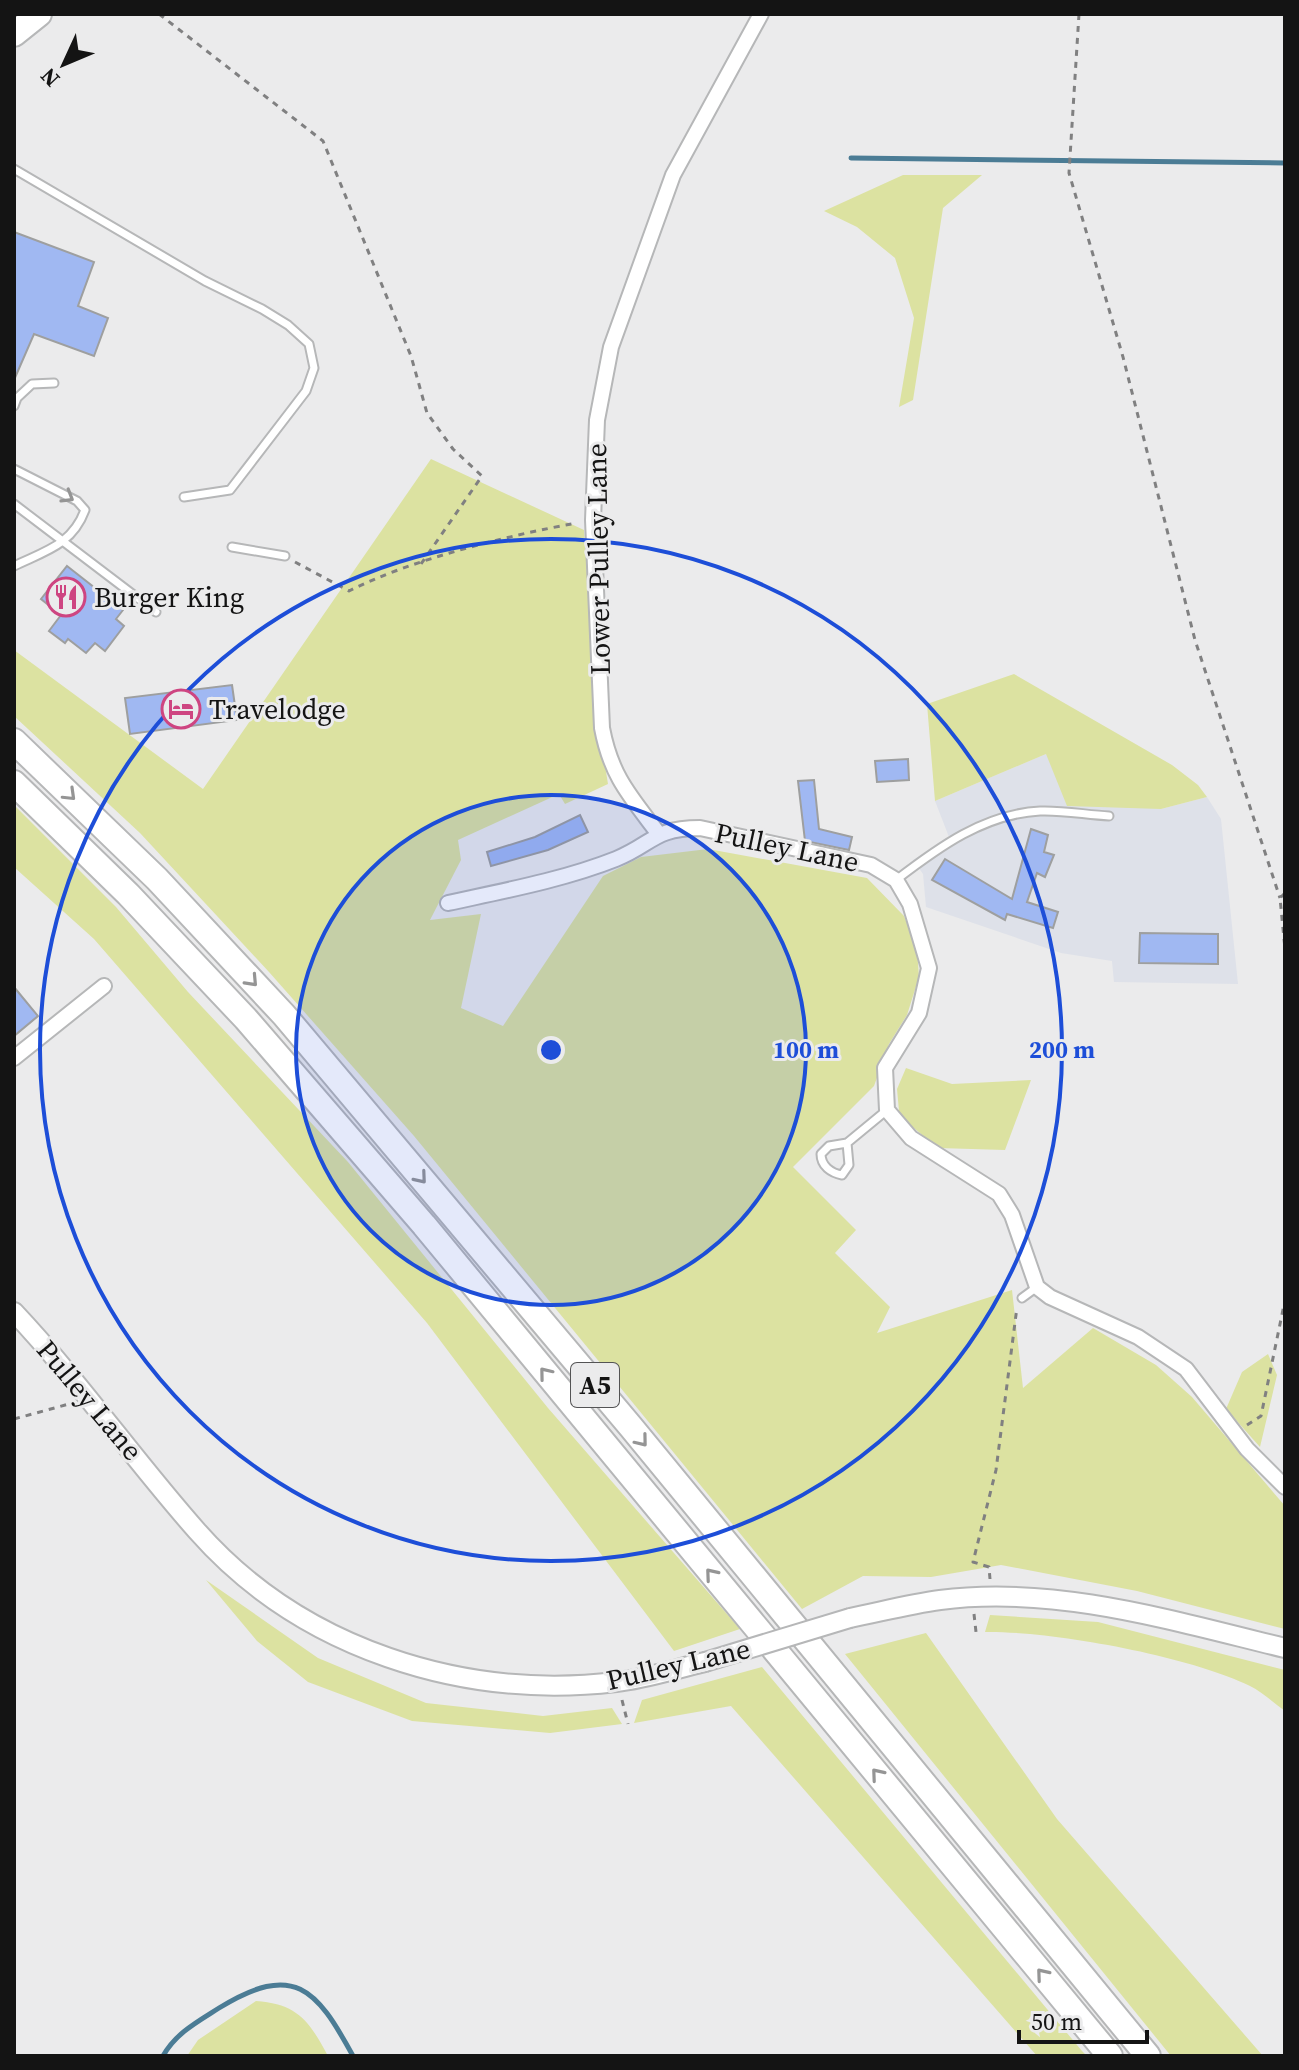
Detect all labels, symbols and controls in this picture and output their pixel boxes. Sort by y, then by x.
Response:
north arrow [24,24,104,104]
text: N [33,62,66,94]
street label: Lower Pulley Lane [577,443,619,675]
one-way arrow [60,487,74,502]
restaurant icon: Burger King [45,576,87,618]
place label: Burger King [94,578,244,616]
hotel icon: Travelodge [160,688,202,730]
place label: Travelodge [209,690,346,728]
one-way arrow [61,786,75,800]
street label: Pulley Lane [711,813,863,881]
one-way arrow [242,972,257,986]
text: 100 m [773,1033,839,1066]
text: 200 m [1029,1033,1095,1066]
centre of rings [537,1036,565,1064]
one-way arrow [411,1169,426,1183]
street label: Pulley Lane [28,1332,152,1468]
road number: A5 [571,1363,619,1407]
one-way arrow [540,1368,555,1383]
one-way arrow [633,1432,647,1447]
one-way arrow [706,1569,721,1583]
street label: Pulley Lane [602,1629,754,1699]
one-way arrow [872,1769,887,1783]
one-way arrow [1038,1969,1052,1984]
scale bar [1019,1994,1147,2044]
text: 50 m [1031,2005,1082,2038]

